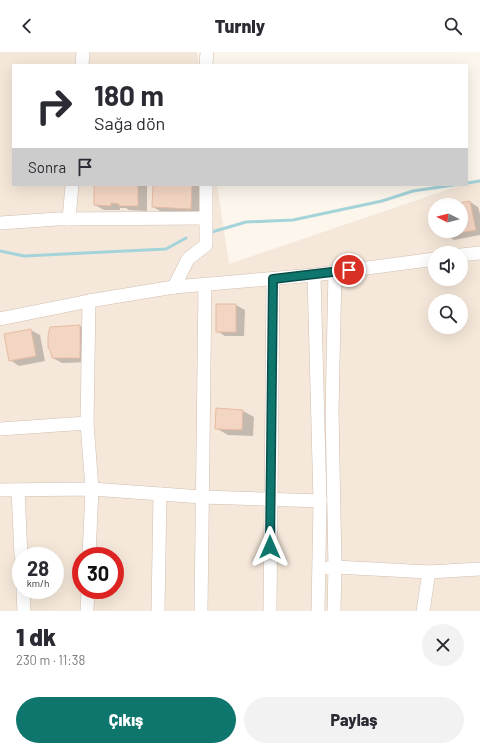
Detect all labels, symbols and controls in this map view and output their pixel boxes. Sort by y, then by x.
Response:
icon: back [16,15,38,37]
text: Turnly [215,15,265,37]
icon: search [442,15,464,37]
text: 180 m [94,78,164,112]
icon: right [28,80,80,132]
text: Sağa dön [94,112,165,134]
icon: arrive [74,156,96,178]
text: Sonra [28,158,66,176]
north arrow [428,198,468,238]
map controls [428,198,468,334]
button: sound [428,246,468,286]
pin [332,253,366,287]
icon: arrive [338,259,360,281]
button: search [428,294,468,334]
position arrow [249,526,291,568]
speed limit sign: 30 [72,547,124,599]
text: 28 [27,556,49,580]
text: km/h [27,577,49,589]
text: 1 dk [16,622,56,651]
button: close [422,624,464,666]
text: 230 m · 11:38 [16,652,85,668]
button: Çıkış [16,697,236,743]
button: Paylaş [244,697,464,743]

